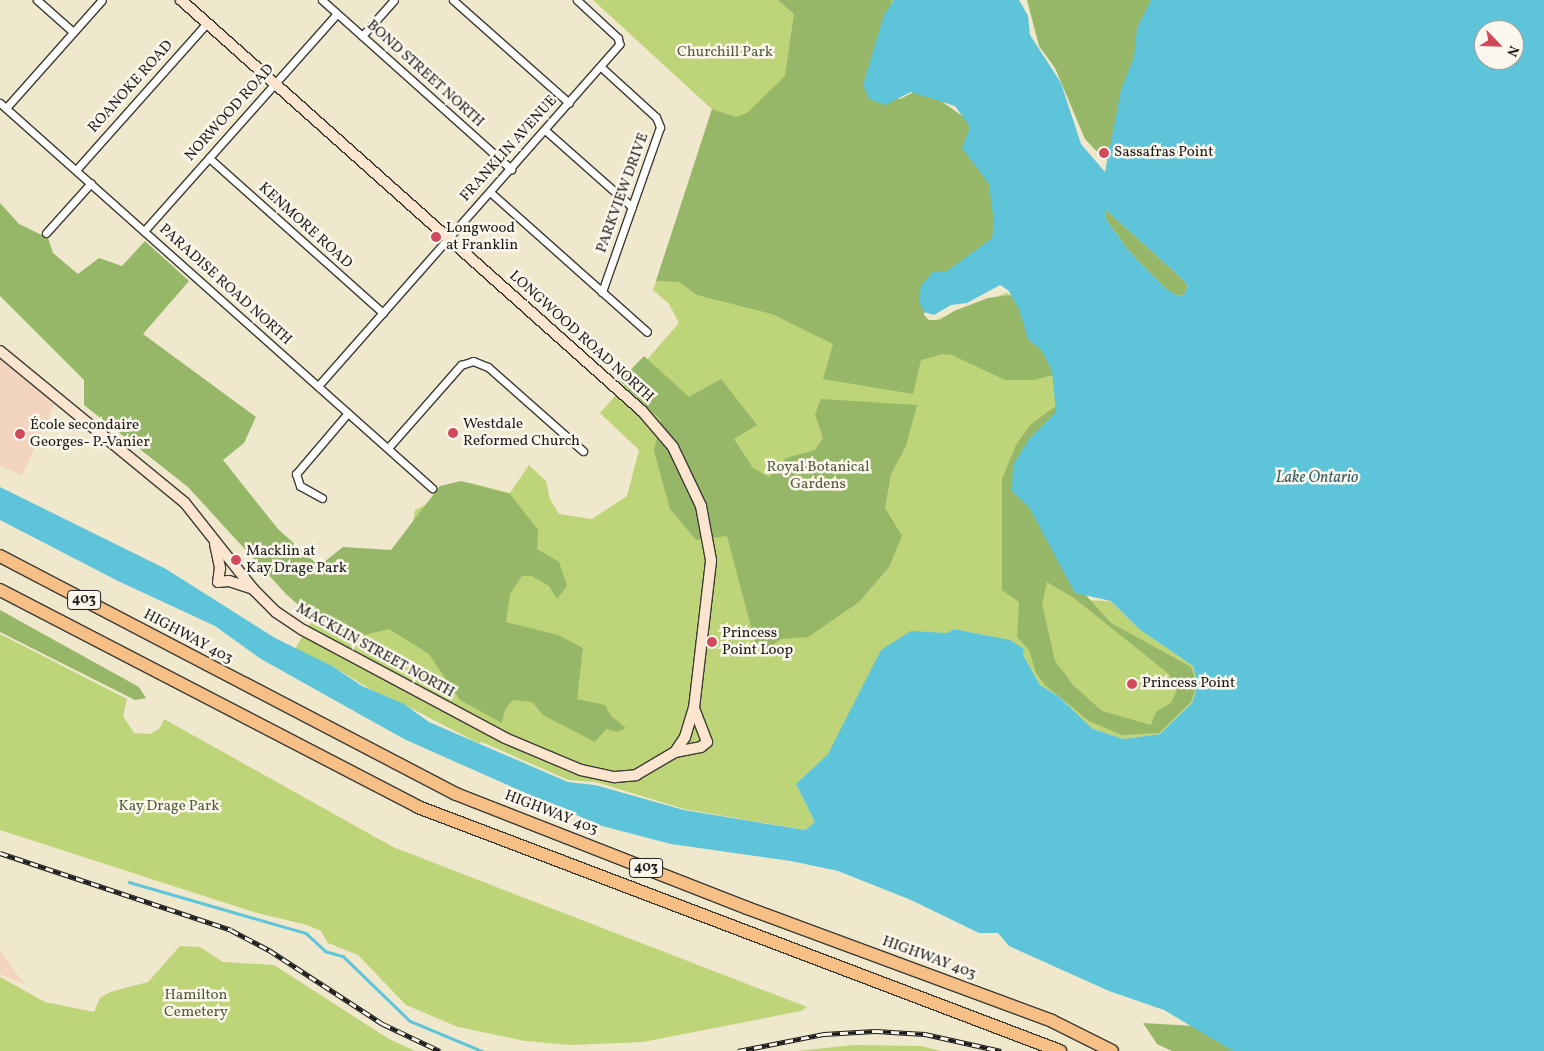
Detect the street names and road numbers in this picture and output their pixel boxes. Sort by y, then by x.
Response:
street label: BOND STREET NORTH [362,16,488,132]
street label: ROANOKE ROAD [85,37,177,137]
street label: NORWOOD ROAD [182,61,278,165]
street label: FRANKLIN AVENUE [457,92,561,206]
street label: PARKVIEW DRIVE [593,130,653,256]
street label: KENMORE ROAD [254,179,356,273]
street label: PARADISE ROAD NORTH [155,221,295,349]
street label: LONGWOOD ROAD NORTH [505,267,657,407]
road number: 403 [66,588,102,612]
street label: MACKLIN STREET NORTH [292,600,458,702]
street label: HIGHWAY 403 [140,606,236,668]
street label: HIGHWAY 403 [501,787,601,839]
road number: 403 [628,856,664,880]
street label: HIGHWAY 403 [879,933,979,983]

